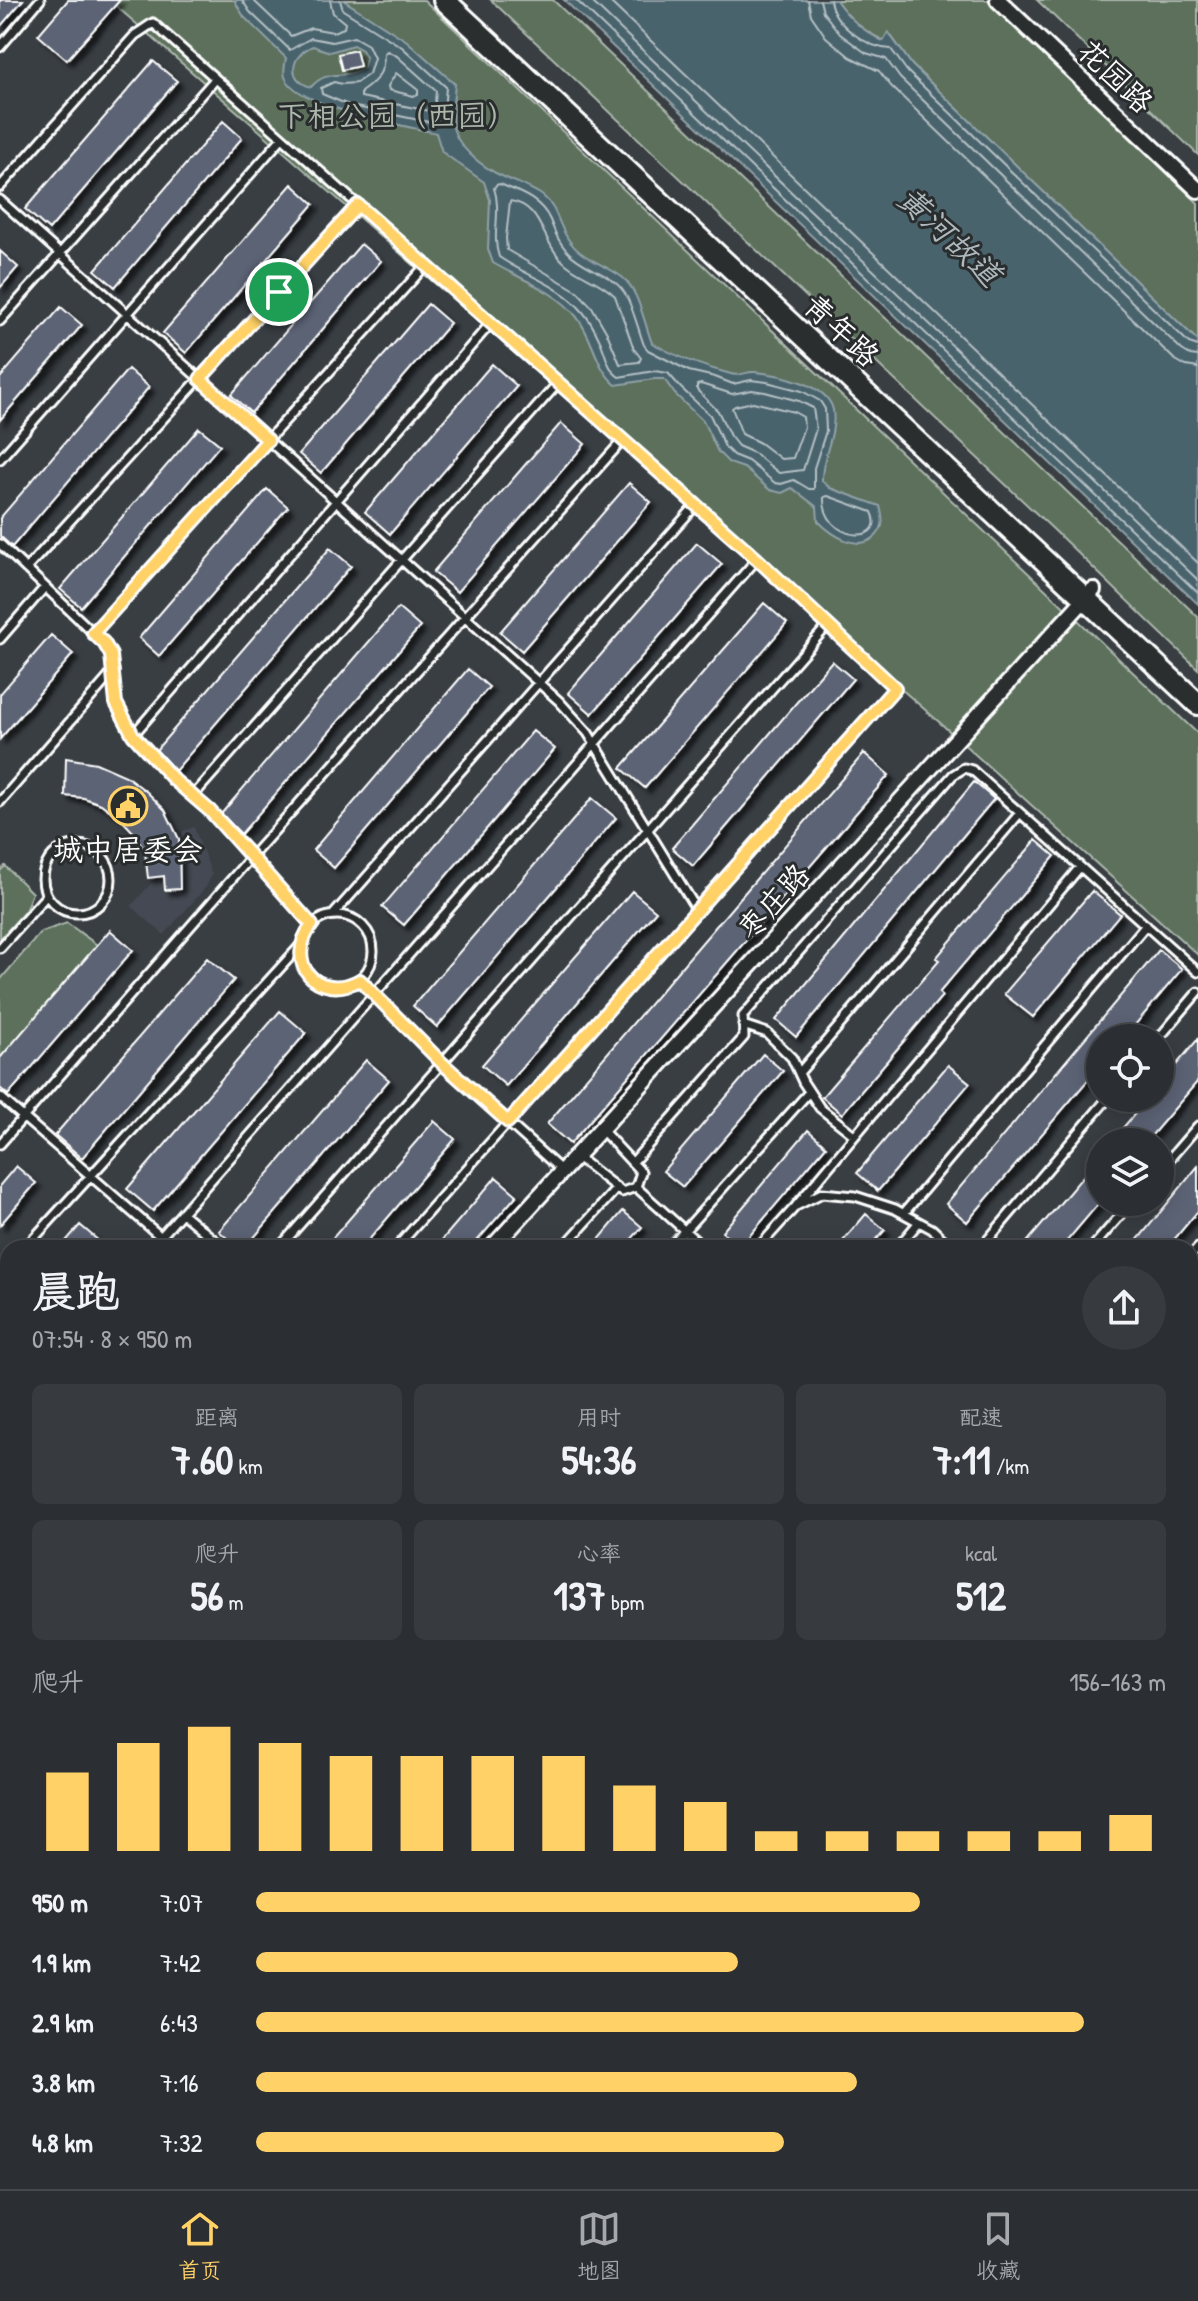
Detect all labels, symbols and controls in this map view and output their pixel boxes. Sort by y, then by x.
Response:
street label: 花园路 [1070,30,1162,122]
park label: 下相公园（西园） [277,95,517,135]
water label: 黄河故道 [889,177,1014,297]
pin [245,258,313,326]
icon: arrive [257,270,301,314]
street label: 青年路 [795,285,889,375]
public building icon: 城中居委会 [107,785,149,827]
place label: 城中居委会 [53,829,203,869]
street label: 枣庄路 [728,854,818,948]
map controls [1086,1024,1174,1216]
button: locate [1086,1024,1174,1112]
button: layers [1086,1128,1174,1216]
text: 晨跑 [32,1261,120,1321]
button: share [1082,1266,1166,1350]
text: 07:54 · 8 × 950 m [32,1321,192,1356]
text: 距离 [195,1402,239,1432]
text: 用时 [577,1402,621,1432]
text: 配速 [959,1402,1003,1432]
text: 7.60 [171,1432,234,1486]
text: 54:36 [561,1432,637,1486]
text: 7:11 [933,1432,991,1486]
text: km [234,1451,263,1481]
text: /km [991,1451,1029,1481]
text: 爬升 [195,1538,239,1568]
text: 心率 [577,1538,621,1568]
text: kcal [965,1538,997,1568]
text: 56 [191,1568,223,1622]
text: 137 [554,1568,606,1622]
text: 512 [956,1568,1006,1622]
text: m [223,1587,243,1617]
text: bpm [606,1587,644,1617]
text: 爬升 [32,1664,84,1699]
text: 156–163 m [1069,1664,1166,1699]
text: 950 m [32,1885,88,1920]
text: 7:07 [160,1885,203,1920]
text: 1.9 km [32,1945,91,1980]
text: 7:42 [160,1945,201,1980]
text: 2.9 km [32,2005,94,2040]
text: 6:43 [160,2005,198,2040]
text: 3.8 km [32,2065,95,2100]
text: 7:16 [160,2065,199,2100]
text: 4.8 km [32,2125,93,2160]
text: 7:32 [160,2125,203,2160]
tab: 首页 [178,2207,222,2285]
tab: 地图 [577,2207,621,2285]
tab: 收藏 [976,2207,1020,2285]

